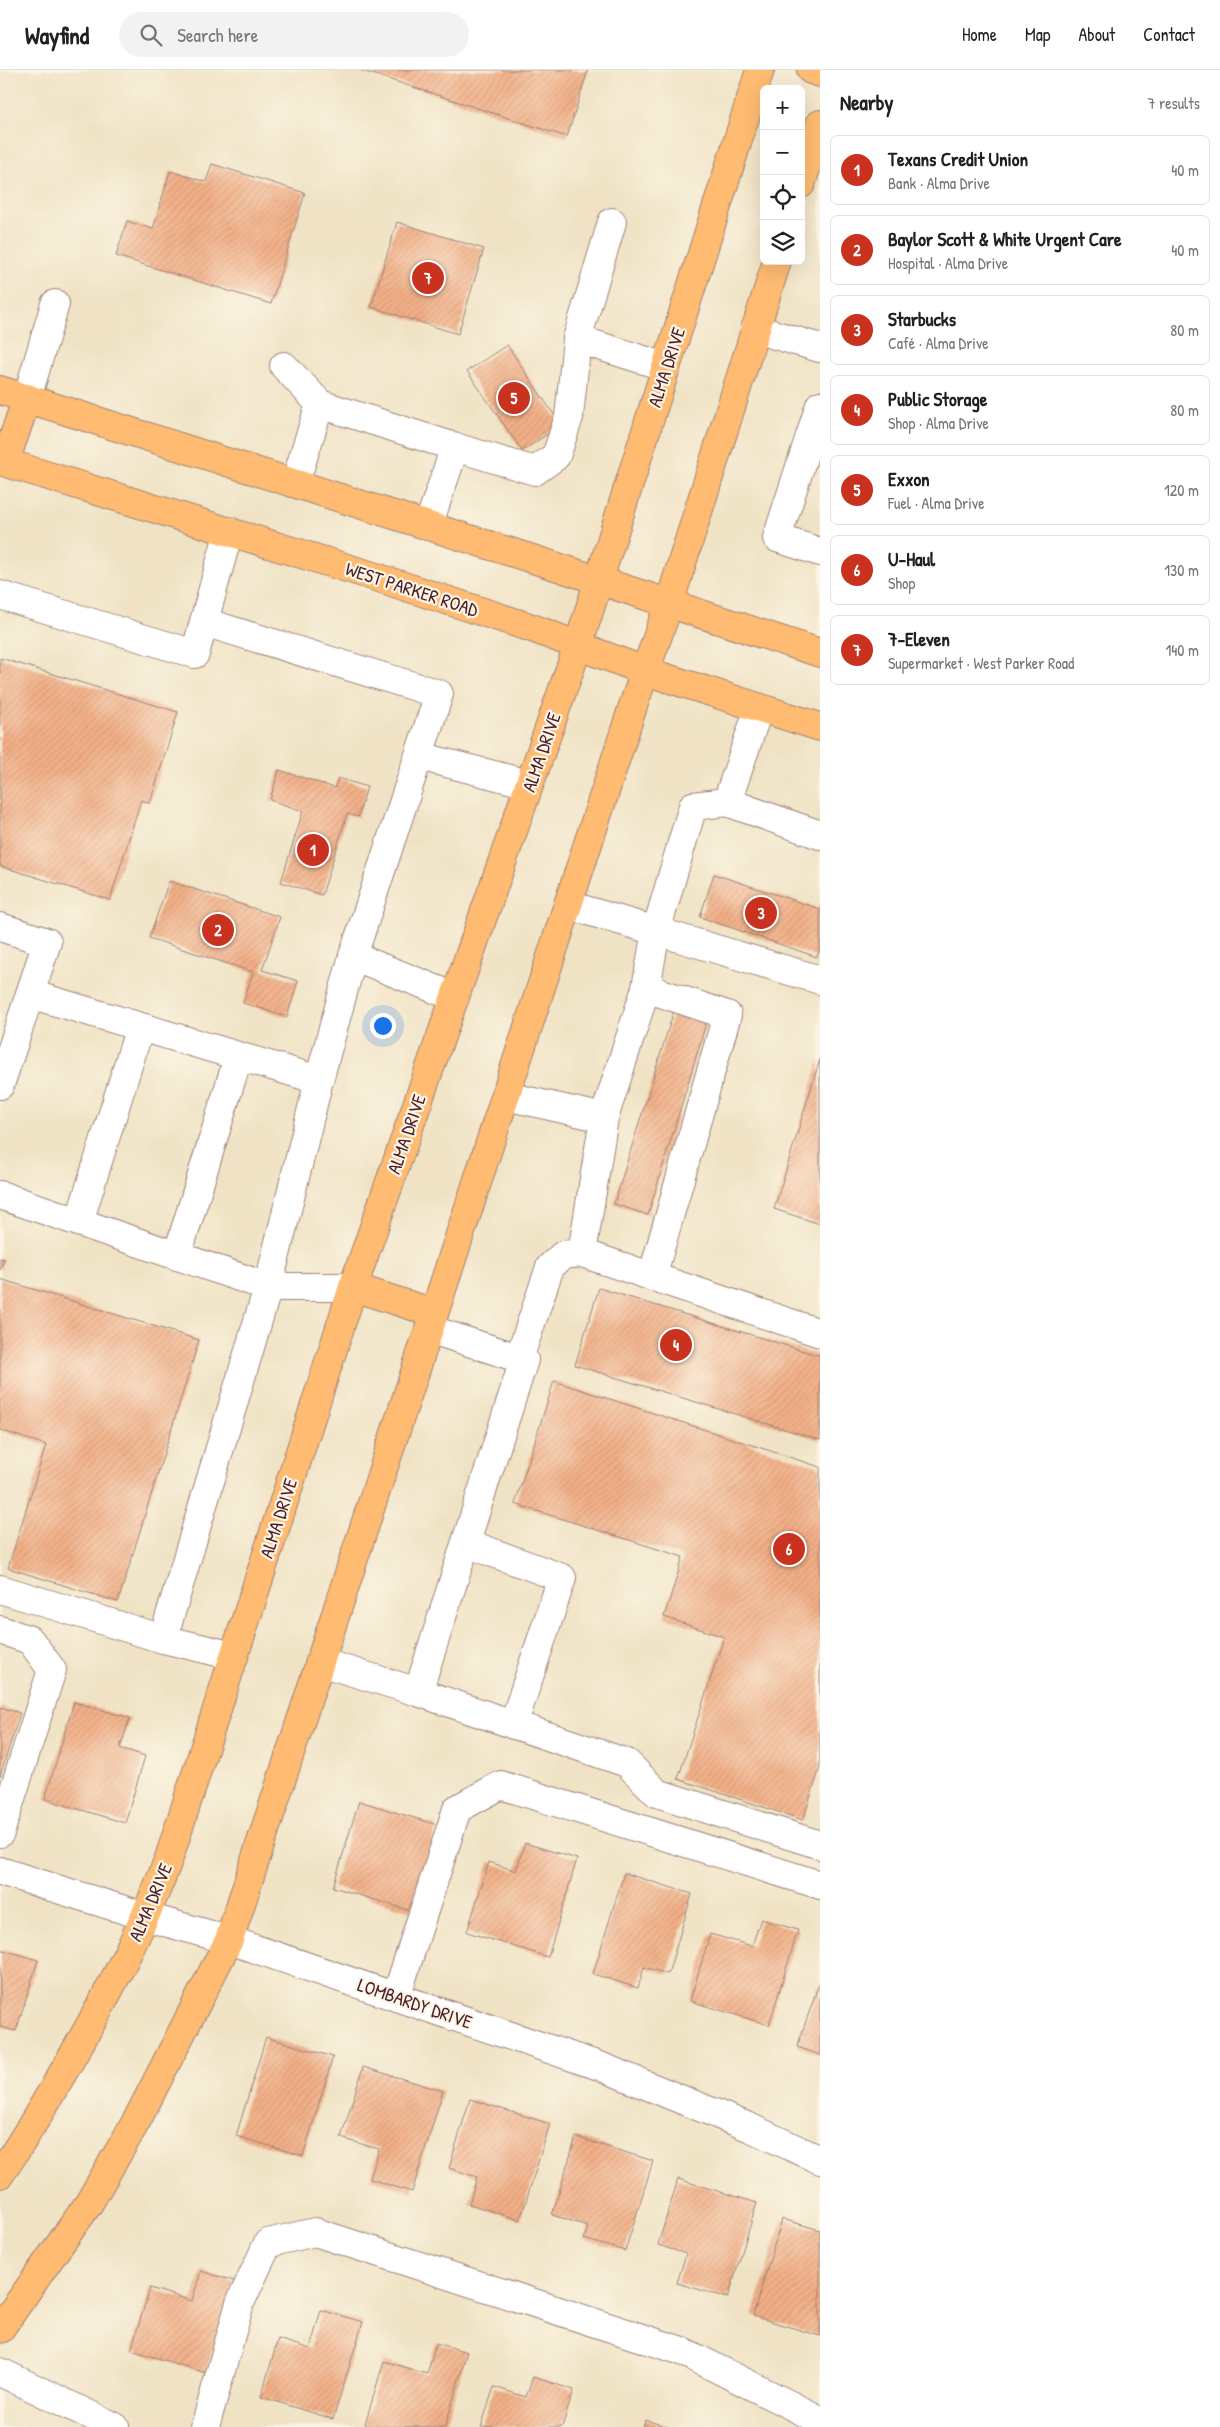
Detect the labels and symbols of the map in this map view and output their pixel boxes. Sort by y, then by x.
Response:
pin: 7 [412,259,444,297]
street label: ALMA DRIVE [641,323,691,410]
pin: 5 [498,379,530,417]
street label: WEST PARKER ROAD [342,555,482,623]
street label: ALMA DRIVE [515,708,567,795]
pin: 1 [297,831,329,869]
pin: 3 [745,894,777,932]
pin: 2 [202,911,234,949]
your location [370,1013,396,1039]
street label: ALMA DRIVE [380,1090,432,1177]
pin: 4 [660,1326,692,1364]
street label: ALMA DRIVE [253,1474,303,1561]
pin: 6 [773,1530,805,1568]
street label: ALMA DRIVE [122,1858,178,1945]
street label: LOMBARDY DRIVE [354,1971,476,2035]

